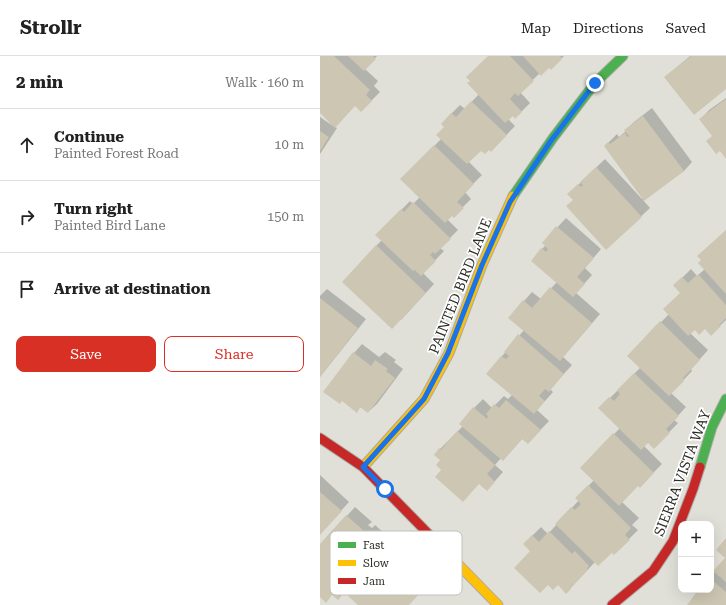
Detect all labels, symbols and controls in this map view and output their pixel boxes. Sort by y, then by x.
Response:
text: Strollr [20,16,82,39]
text: Map [521,20,551,36]
text: Directions [573,20,643,36]
text: Saved [665,20,706,36]
text: 2 min [16,72,63,92]
route end [586,74,604,92]
text: Walk · 160 m [225,75,304,90]
text: Continue [54,128,124,146]
icon: ahead [16,134,38,156]
text: 10 m [274,137,304,152]
text: Painted Forest Road [54,146,179,161]
text: Turn right [54,200,133,218]
icon: right [16,206,38,228]
text: 150 m [267,209,304,224]
street label: PAINTED BIRD LANE [425,216,495,356]
text: Painted Bird Lane [54,218,166,233]
icon: arrive [16,278,38,300]
text: Arrive at destination [54,280,210,298]
button: Save [16,336,156,372]
button: Share [164,336,304,372]
street label: SIERRA VISTA WAY [651,407,714,538]
route start [376,480,394,498]
map controls [678,521,714,593]
button: + [678,521,714,557]
legend [330,531,462,595]
text: Fast [363,539,384,552]
text: Slow [363,557,390,570]
button: − [678,557,714,593]
text: Jam [363,575,385,588]

